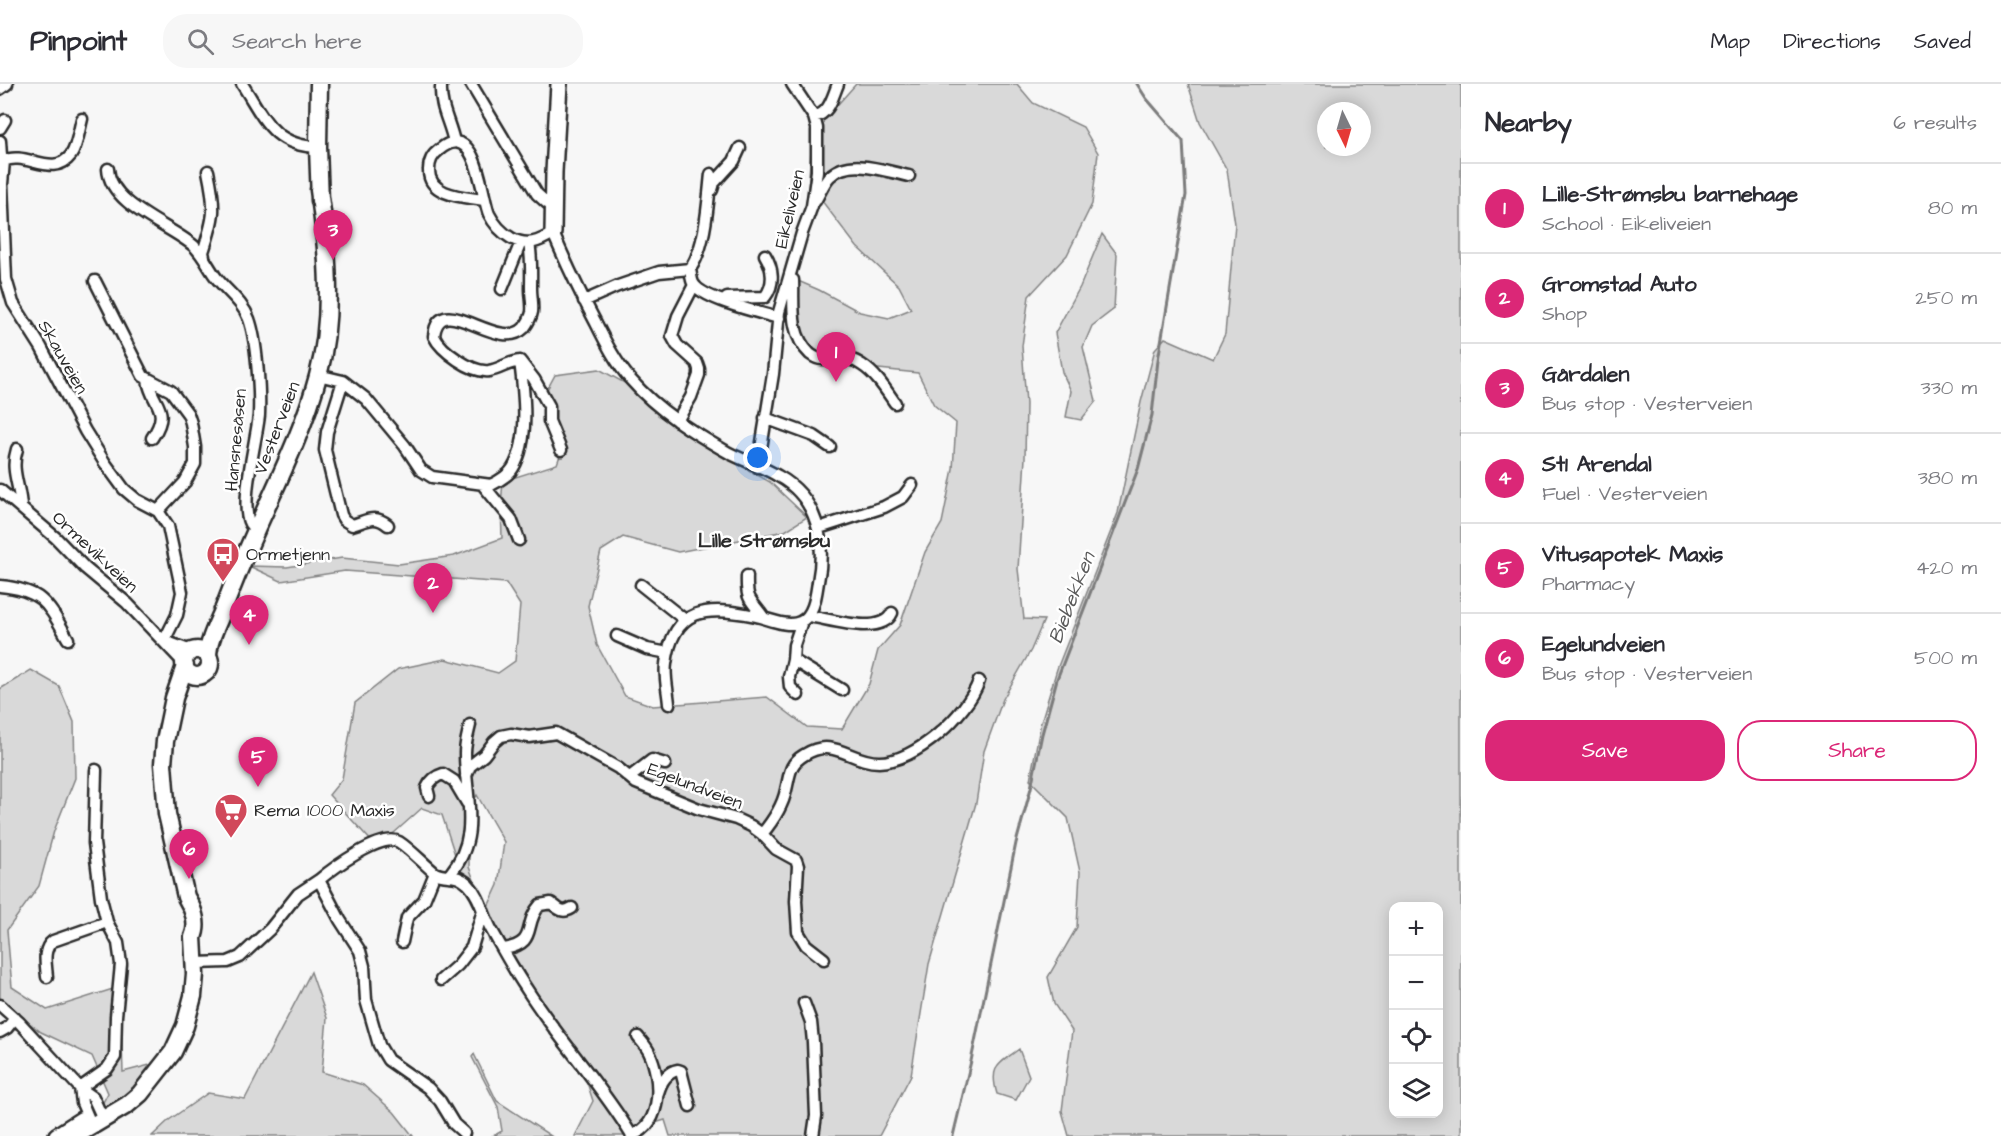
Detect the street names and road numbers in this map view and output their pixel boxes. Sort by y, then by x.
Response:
street label: Eikeliveien [769,167,811,251]
street label: Skauveien [32,315,94,399]
street label: Vesterveien [248,378,306,478]
street label: Hansnesåsen [219,388,253,492]
street label: Ormevikveien [46,506,144,598]
street label: Egelundveien [643,756,746,817]

